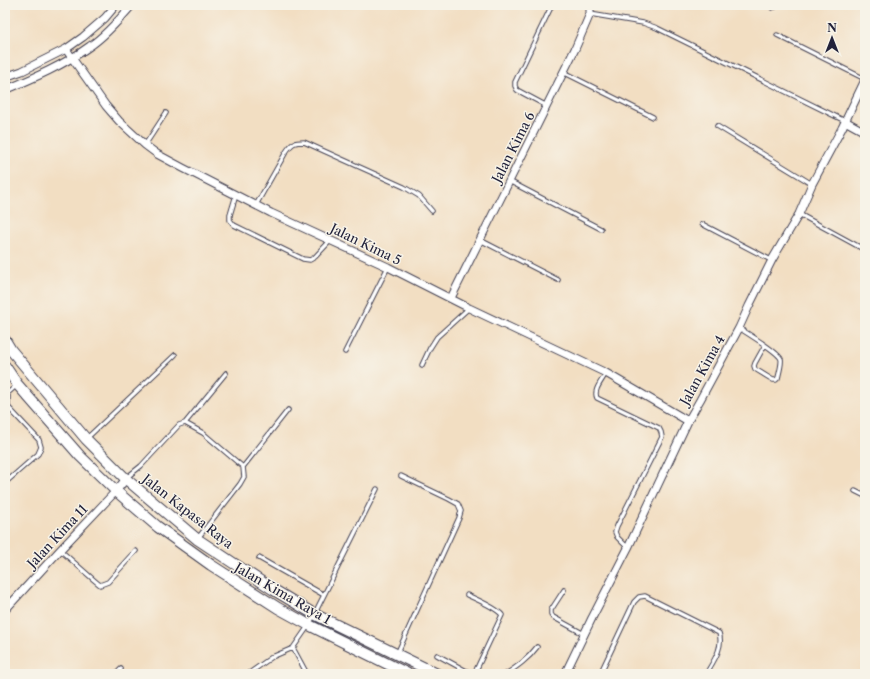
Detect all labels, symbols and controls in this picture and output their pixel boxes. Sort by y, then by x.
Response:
north arrow [812,18,852,58]
text: N [827,21,837,35]
street label: Jalan Kima 6 [487,108,538,187]
street label: Jalan Kima 5 [326,219,404,268]
street label: Jalan Kima 4 [675,332,728,410]
street label: Jalan Kapasa Raya [138,469,237,552]
street label: Jalan Kima 11 [22,501,91,572]
street label: Jalan Kima Raya 1 [230,558,334,627]

